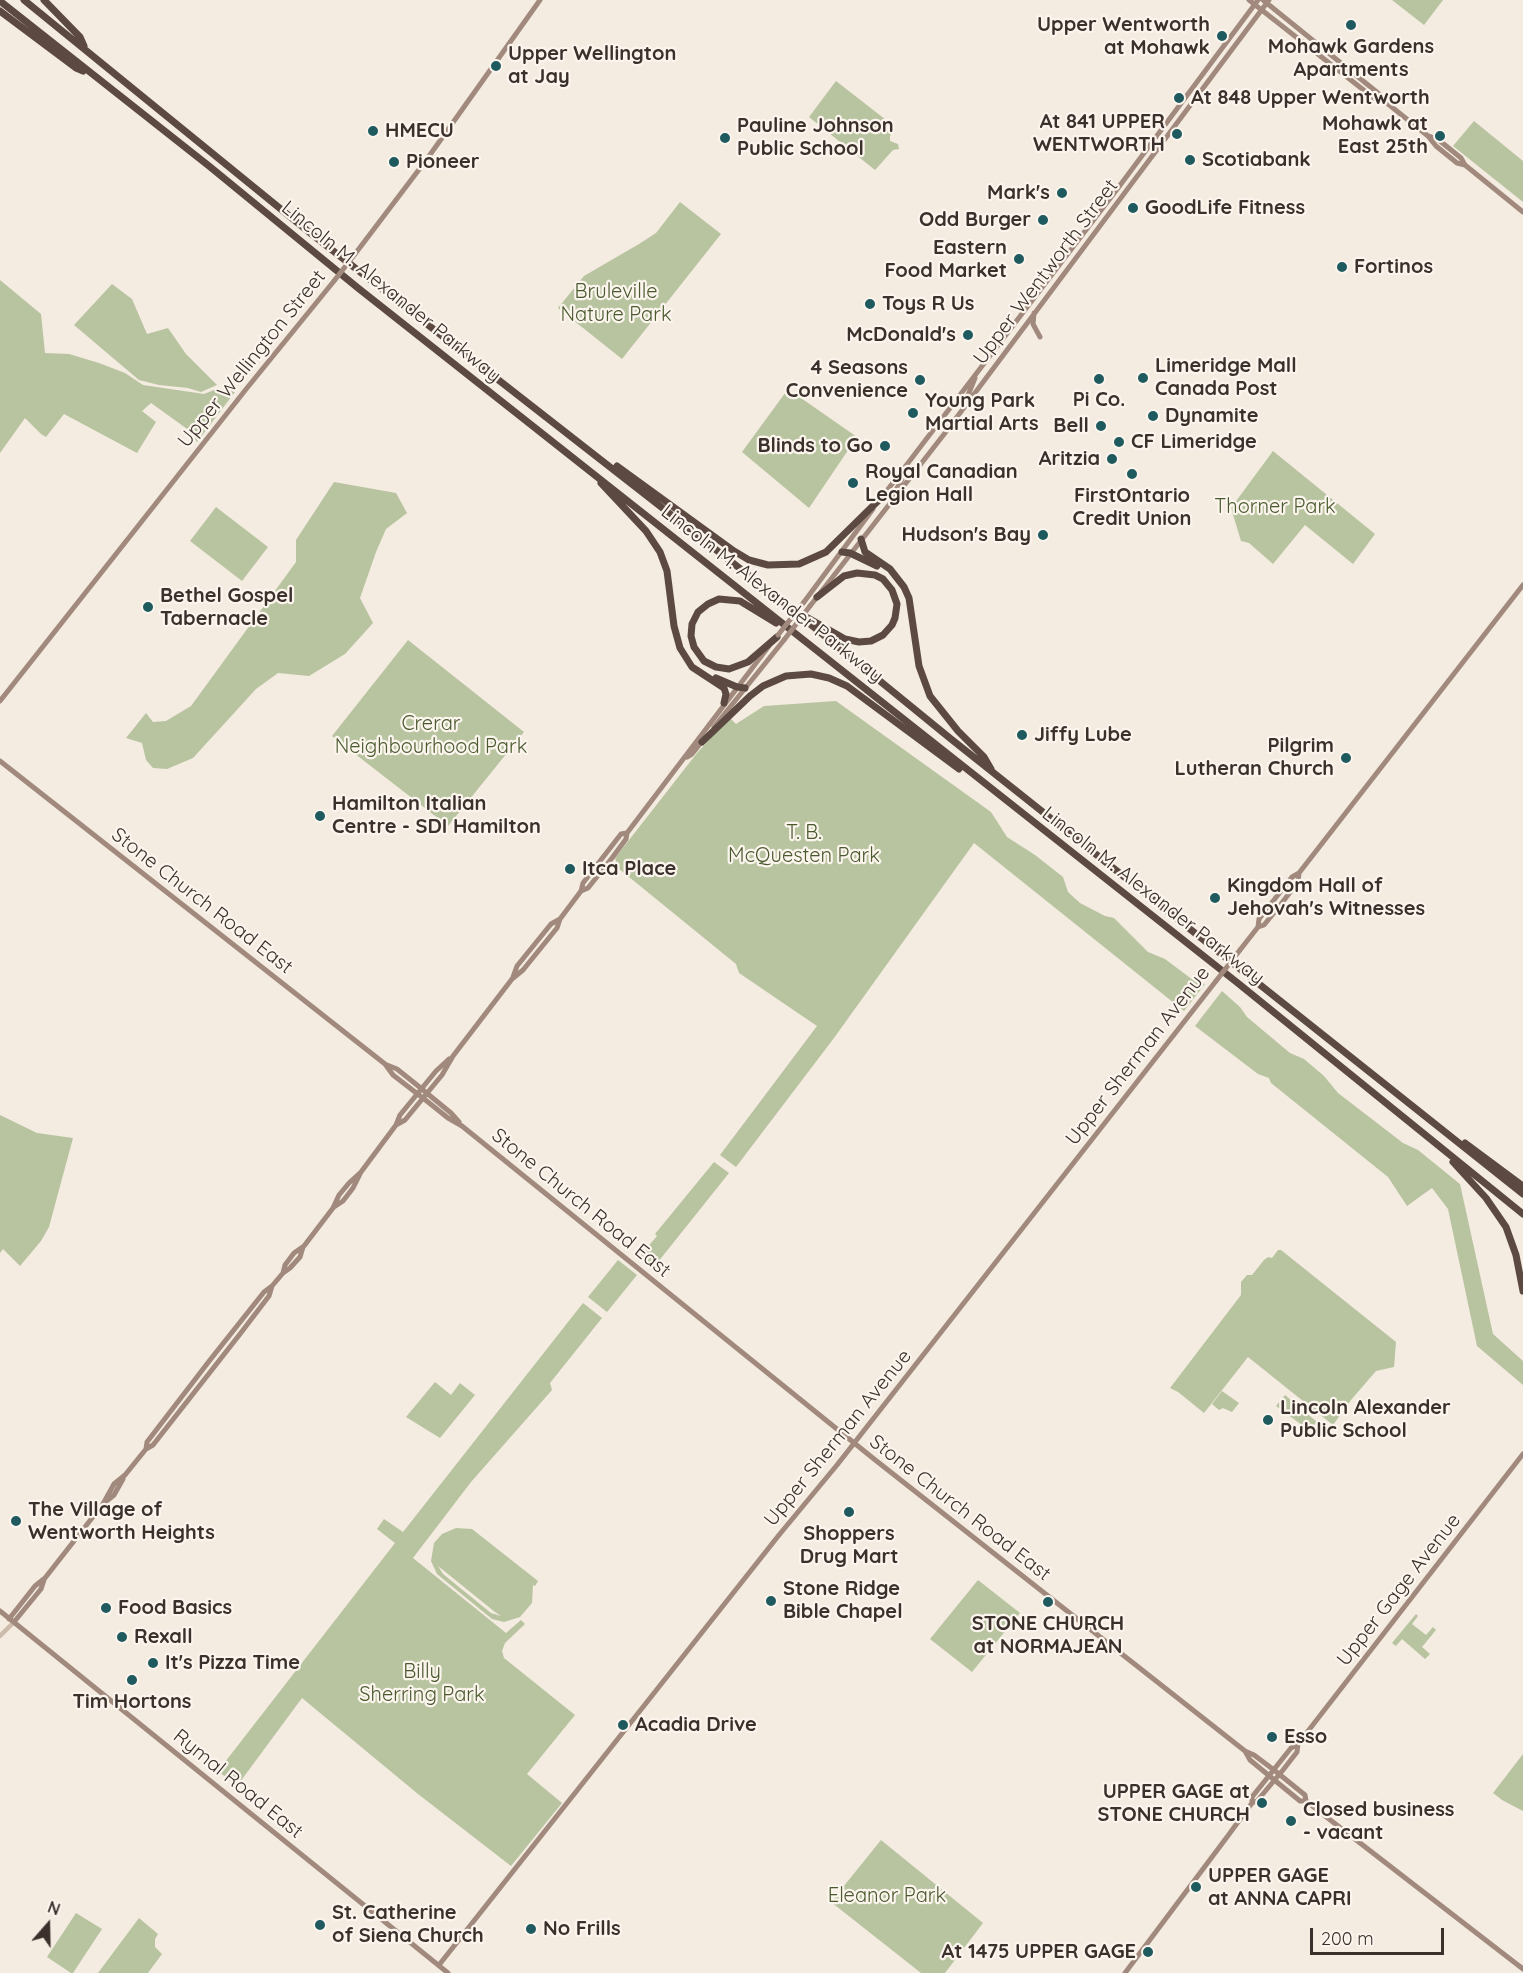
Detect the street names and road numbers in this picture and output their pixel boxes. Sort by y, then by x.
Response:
street label: Upper Wentworth Street [969,175,1123,369]
street label: Lincoln M. Alexander Parkway [276,196,506,388]
street label: Upper Wellington Street [173,265,331,453]
street label: Lincoln M. Alexander Parkway [656,500,888,688]
street label: Lincoln M. Alexander Parkway [1037,802,1269,990]
street label: Stone Church Road East [107,823,297,979]
street label: Upper Sherman Avenue [1061,962,1215,1150]
street label: Stone Church Road East [487,1123,675,1283]
street label: Upper Sherman Avenue [759,1345,917,1531]
street label: Stone Church Road East [865,1430,1055,1586]
street label: Upper Gage Avenue [1332,1509,1466,1671]
street label: Rymal Road East [168,1724,308,1844]

